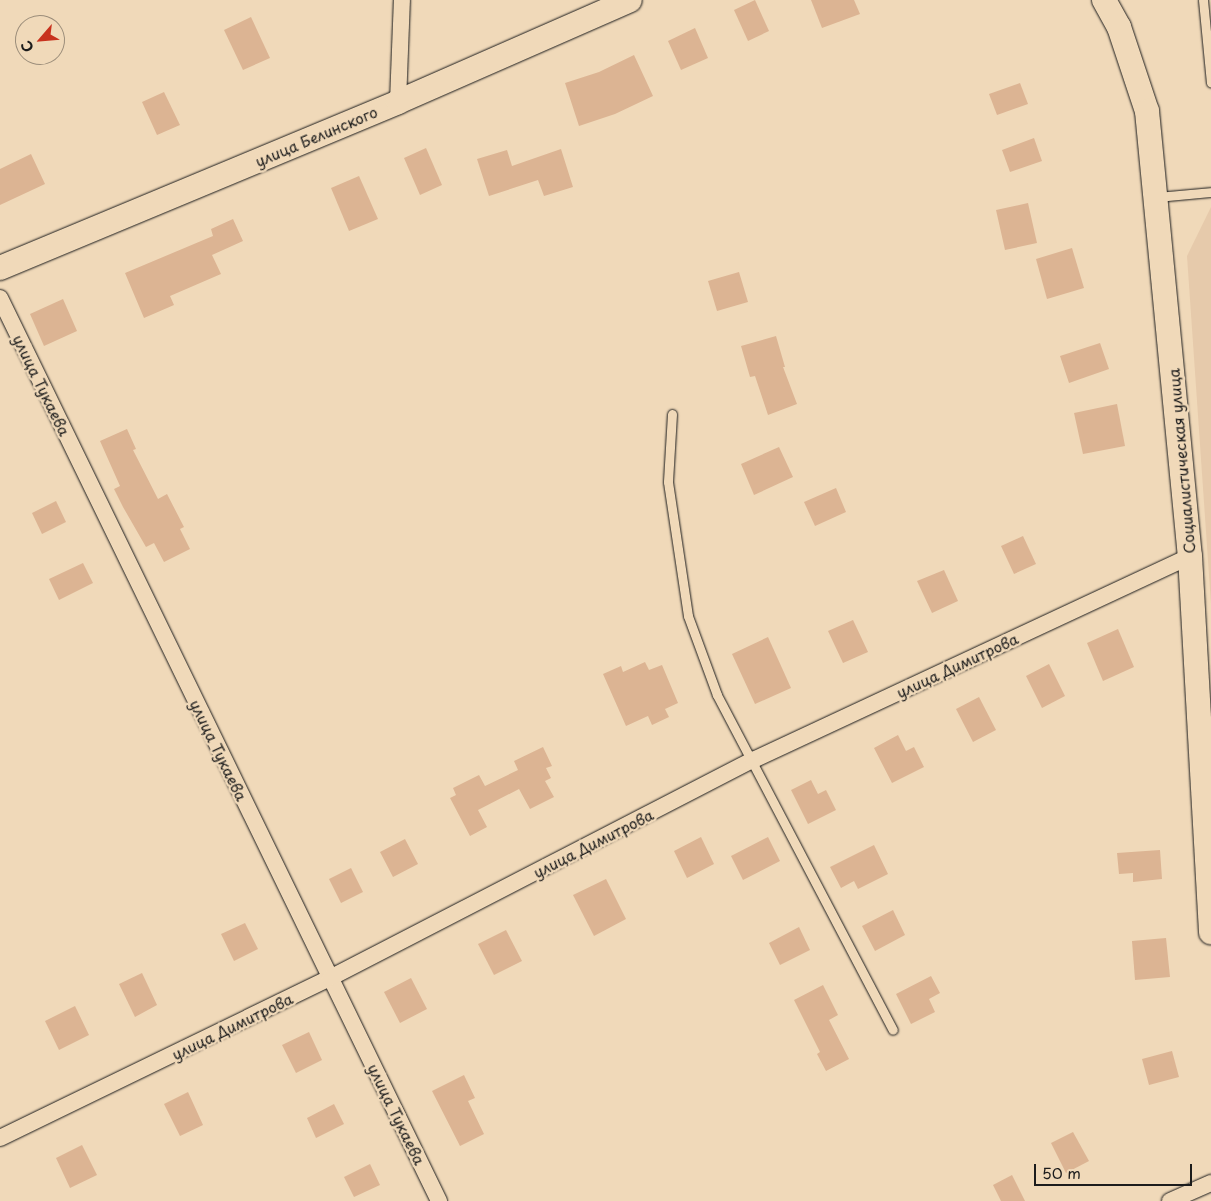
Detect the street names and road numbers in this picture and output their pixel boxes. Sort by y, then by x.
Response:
street label: улица Белинского [252,102,380,170]
street label: улица Тукаева [10,331,74,439]
street label: Социалистическая улица [1164,367,1198,555]
street label: улица Димитрова [893,629,1021,701]
street label: улица Тукаева [187,696,251,804]
street label: улица Димитрова [530,805,656,881]
street label: улица Димитрова [168,989,296,1063]
street label: улица Тукаева [365,1060,429,1168]

